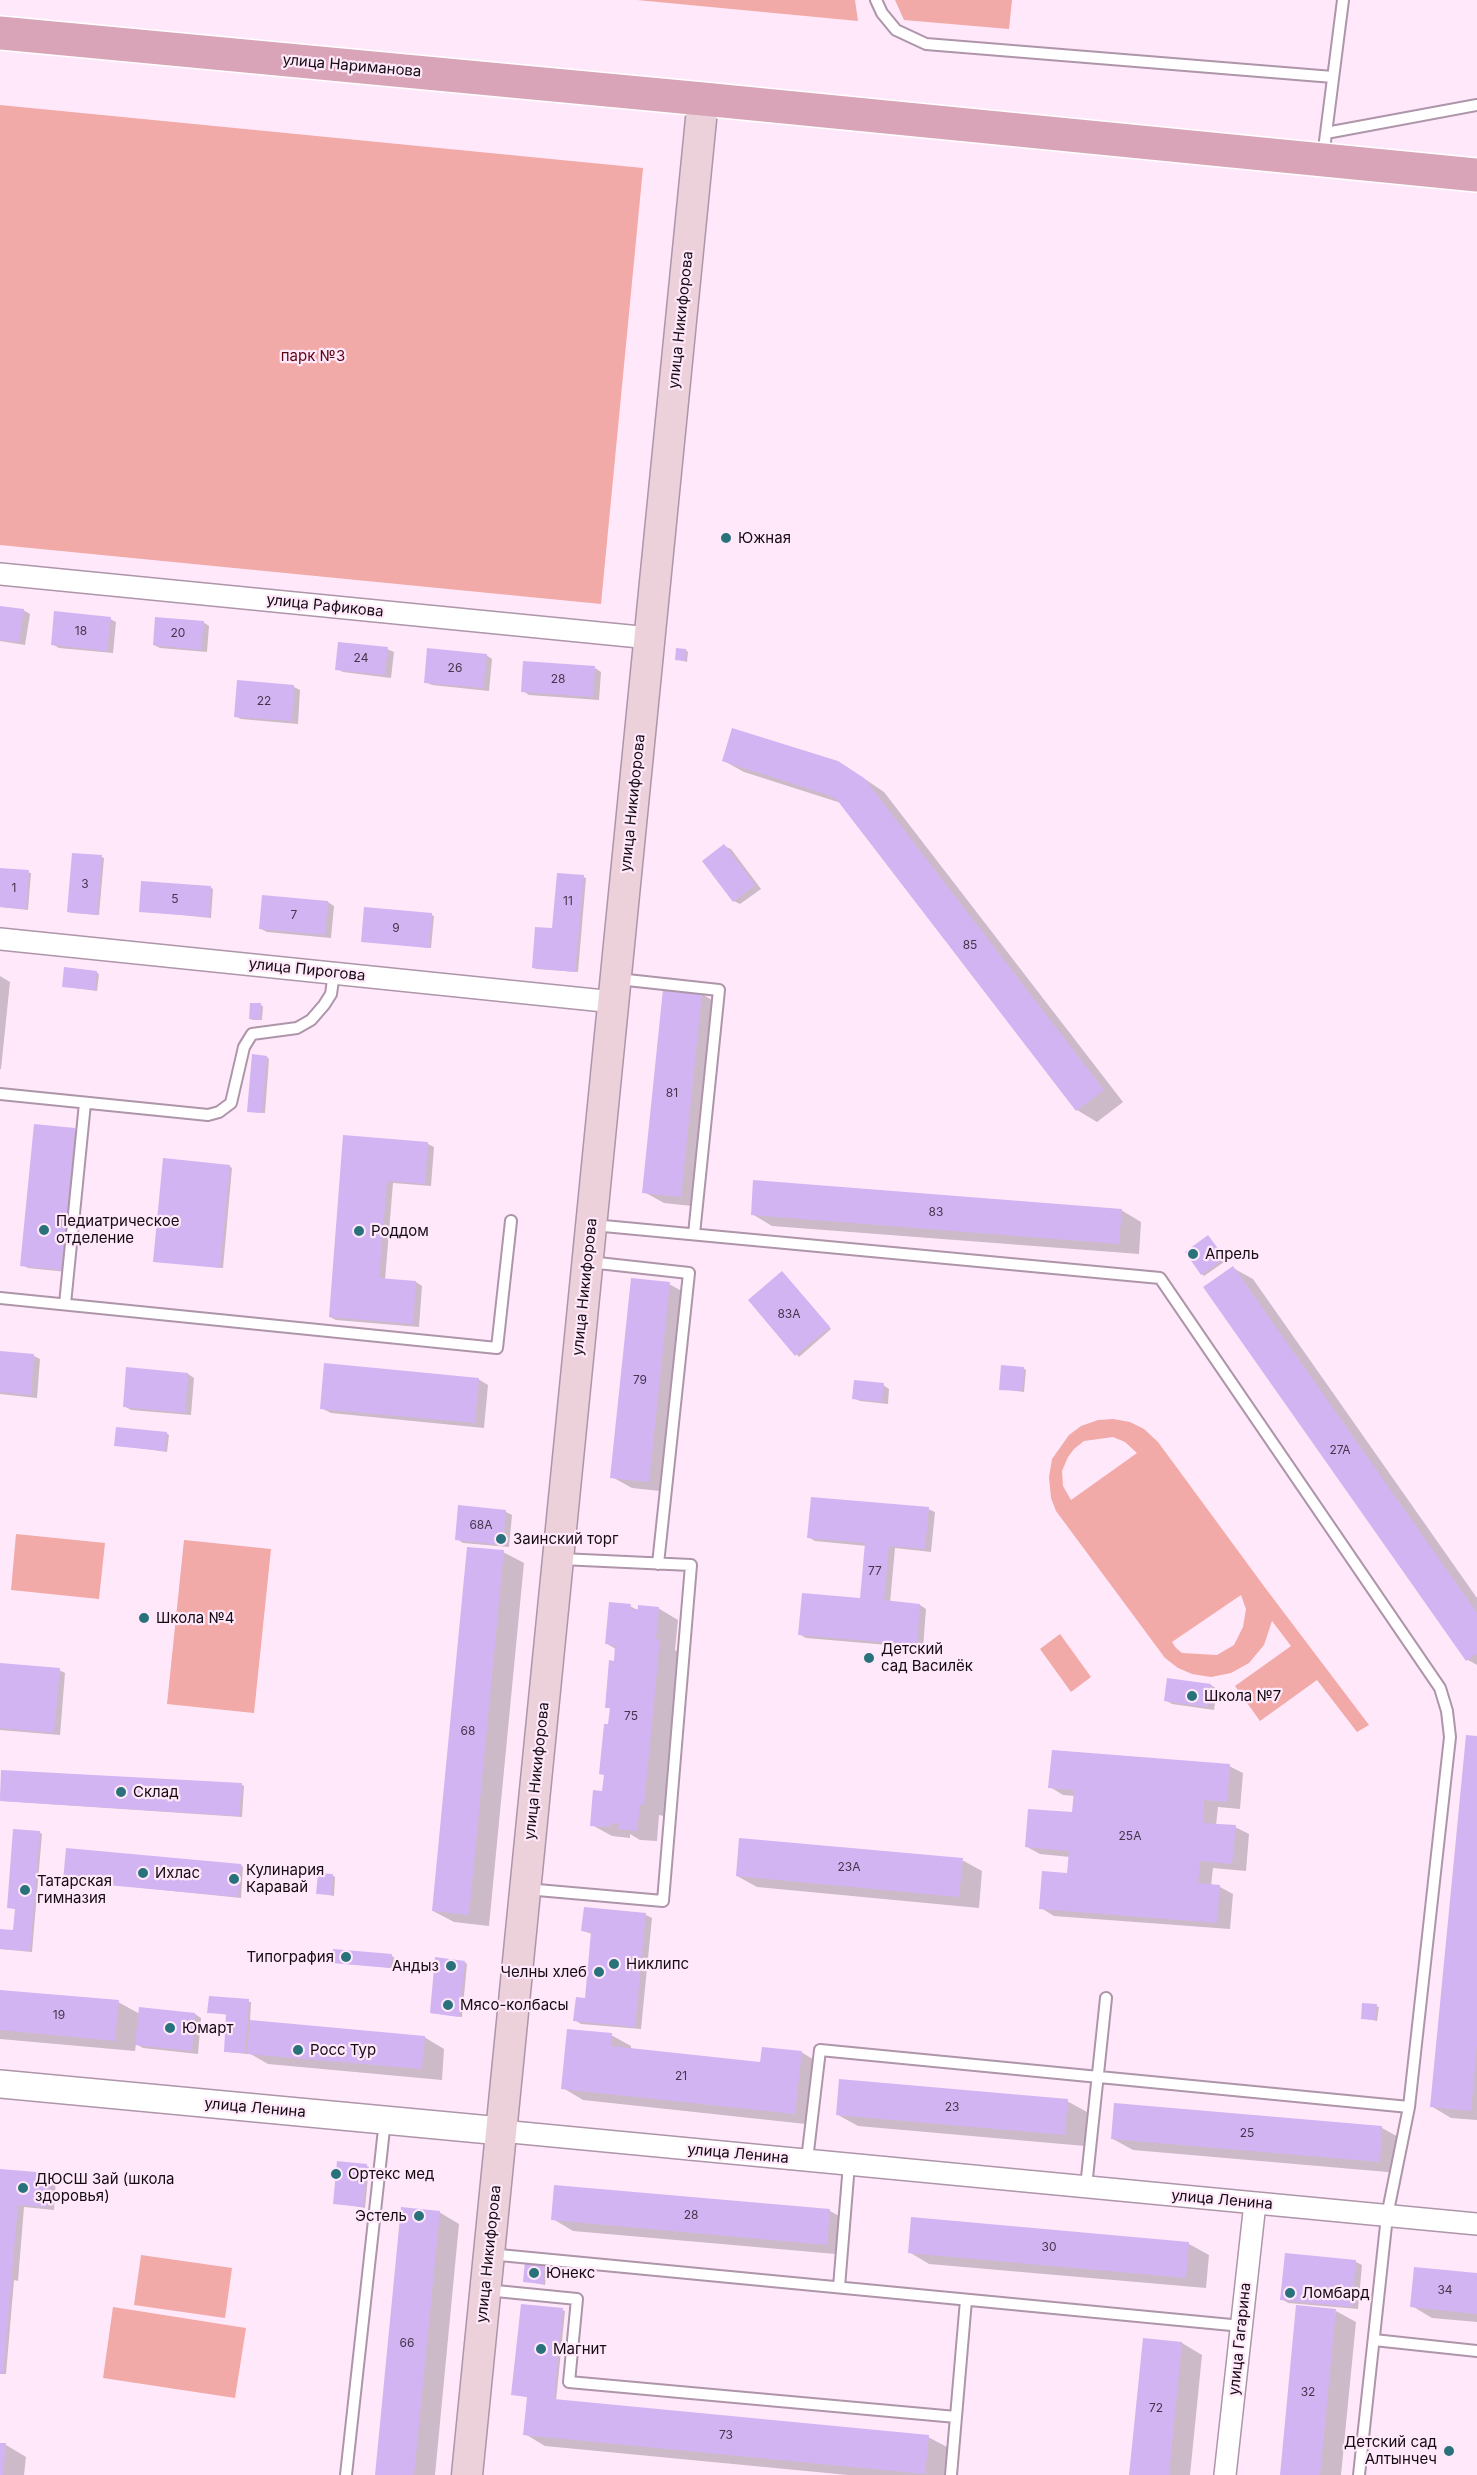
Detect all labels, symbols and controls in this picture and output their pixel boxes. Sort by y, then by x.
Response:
street label: улица Нариманова [282,51,422,81]
street label: улица Никифорова [665,250,697,390]
park label: парк №3 [281,347,345,365]
place label: Южная [738,529,791,547]
marker: Южная [719,531,733,545]
street label: улица Рафикова [266,591,384,621]
house number: 18 [75,624,87,638]
house number: 20 [171,626,185,640]
house number: 24 [354,651,368,665]
house number: 26 [448,661,462,675]
house number: 28 [551,672,565,686]
house number: 22 [257,694,271,708]
street label: улица Никифорова [617,733,649,873]
house number: 3 [81,877,89,891]
house number: 1 [12,881,16,895]
house number: 5 [171,892,179,906]
house number: 11 [563,894,573,908]
house number: 7 [291,908,297,922]
house number: 9 [392,921,400,935]
house number: 85 [963,938,977,952]
street label: улица Пирогова [248,955,366,985]
house number: 81 [666,1086,678,1100]
house number: 83 [929,1205,943,1219]
place label: Педиатрическое отделение [56,1212,179,1247]
street label: улица Никифорова [569,1217,601,1357]
place label: Роддом [371,1222,429,1240]
marker: Педиатрическое отделение [37,1223,51,1237]
marker: Роддом [352,1224,366,1238]
place label: Апрель [1205,1245,1259,1263]
marker: Апрель [1186,1247,1200,1261]
house number: 83А [777,1307,801,1321]
house number: 79 [633,1373,647,1387]
house number: 27А [1329,1443,1351,1457]
house number: 68А [469,1518,493,1532]
place label: Заинский торг [513,1530,619,1548]
marker: Заинский торг [494,1532,508,1546]
house number: 77 [868,1564,882,1578]
place label: Школа №4 [156,1609,234,1627]
marker: Школа №4 [137,1611,151,1625]
place label: Детский сад Василёк [881,1640,973,1675]
marker: Детский сад Василёк [862,1651,876,1665]
place label: Школа №7 [1204,1687,1281,1705]
marker: Школа №7 [1185,1689,1199,1703]
street label: улица Никифорова [521,1701,553,1841]
house number: 75 [624,1709,638,1723]
house number: 68 [461,1724,475,1738]
place label: Склад [133,1783,179,1801]
marker: Склад [114,1785,128,1799]
house number: 25А [1119,1829,1141,1843]
house number: 23А [837,1860,861,1874]
place label: Кулинария Каравай [246,1861,324,1896]
place label: Ихлас [155,1864,200,1882]
marker: Ихлас [136,1866,150,1880]
place label: Татарская гимназия [37,1872,112,1907]
marker: Кулинария Каравай [227,1872,241,1886]
marker: Татарская гимназия [18,1883,32,1897]
place label: Типография [246,1948,334,1966]
marker: Типография [339,1950,353,1964]
place label: Никлипс [626,1955,689,1973]
place label: Андыз [392,1957,439,1975]
marker: Никлипс [607,1957,621,1971]
marker: Андыз [444,1959,458,1973]
place label: Челны хлеб [501,1963,587,1981]
marker: Челны хлеб [592,1965,606,1979]
place label: Мясо-колбасы [460,1996,569,2014]
marker: Мясо-колбасы [441,1998,455,2012]
house number: 19 [53,2008,65,2022]
place label: Юмарт [182,2019,233,2037]
marker: Юмарт [163,2021,177,2035]
place label: Росс Тур [310,2041,376,2059]
marker: Росс Тур [291,2043,305,2057]
house number: 21 [675,2069,687,2083]
street label: улица Ленина [203,2095,307,2121]
house number: 23 [945,2100,959,2114]
house number: 25 [1240,2126,1254,2140]
street label: улица Ленина [686,2141,790,2167]
place label: Ортекс мед [348,2165,434,2183]
marker: Ортекс мед [329,2167,343,2181]
place label: ДЮСШ Зай (школа здоровья) [35,2170,174,2205]
marker: ДЮСШ Зай (школа здоровья) [16,2181,30,2195]
street label: улица Никифорова [473,2184,505,2324]
street label: улица Ленина [1170,2187,1274,2213]
place label: Эстель [355,2207,407,2225]
house number: 28 [684,2208,698,2222]
marker: Эстель [412,2209,426,2223]
house number: 30 [1042,2240,1056,2254]
place label: Юнекс [546,2264,595,2282]
marker: Юнекс [527,2266,541,2280]
street label: улица Гагарина [1225,2282,1255,2396]
house number: 34 [1437,2283,1453,2297]
place label: Ломбард [1302,2284,1370,2302]
marker: Ломбард [1283,2286,1297,2300]
house number: 66 [400,2336,414,2350]
place label: Магнит [553,2340,606,2358]
marker: Магнит [534,2342,548,2356]
house number: 32 [1301,2385,1315,2399]
house number: 72 [1149,2401,1163,2415]
house number: 73 [719,2428,733,2442]
place label: Детский сад Алтынчеч [1344,2433,1437,2468]
marker: Детский сад Алтынчеч [1442,2444,1456,2458]

